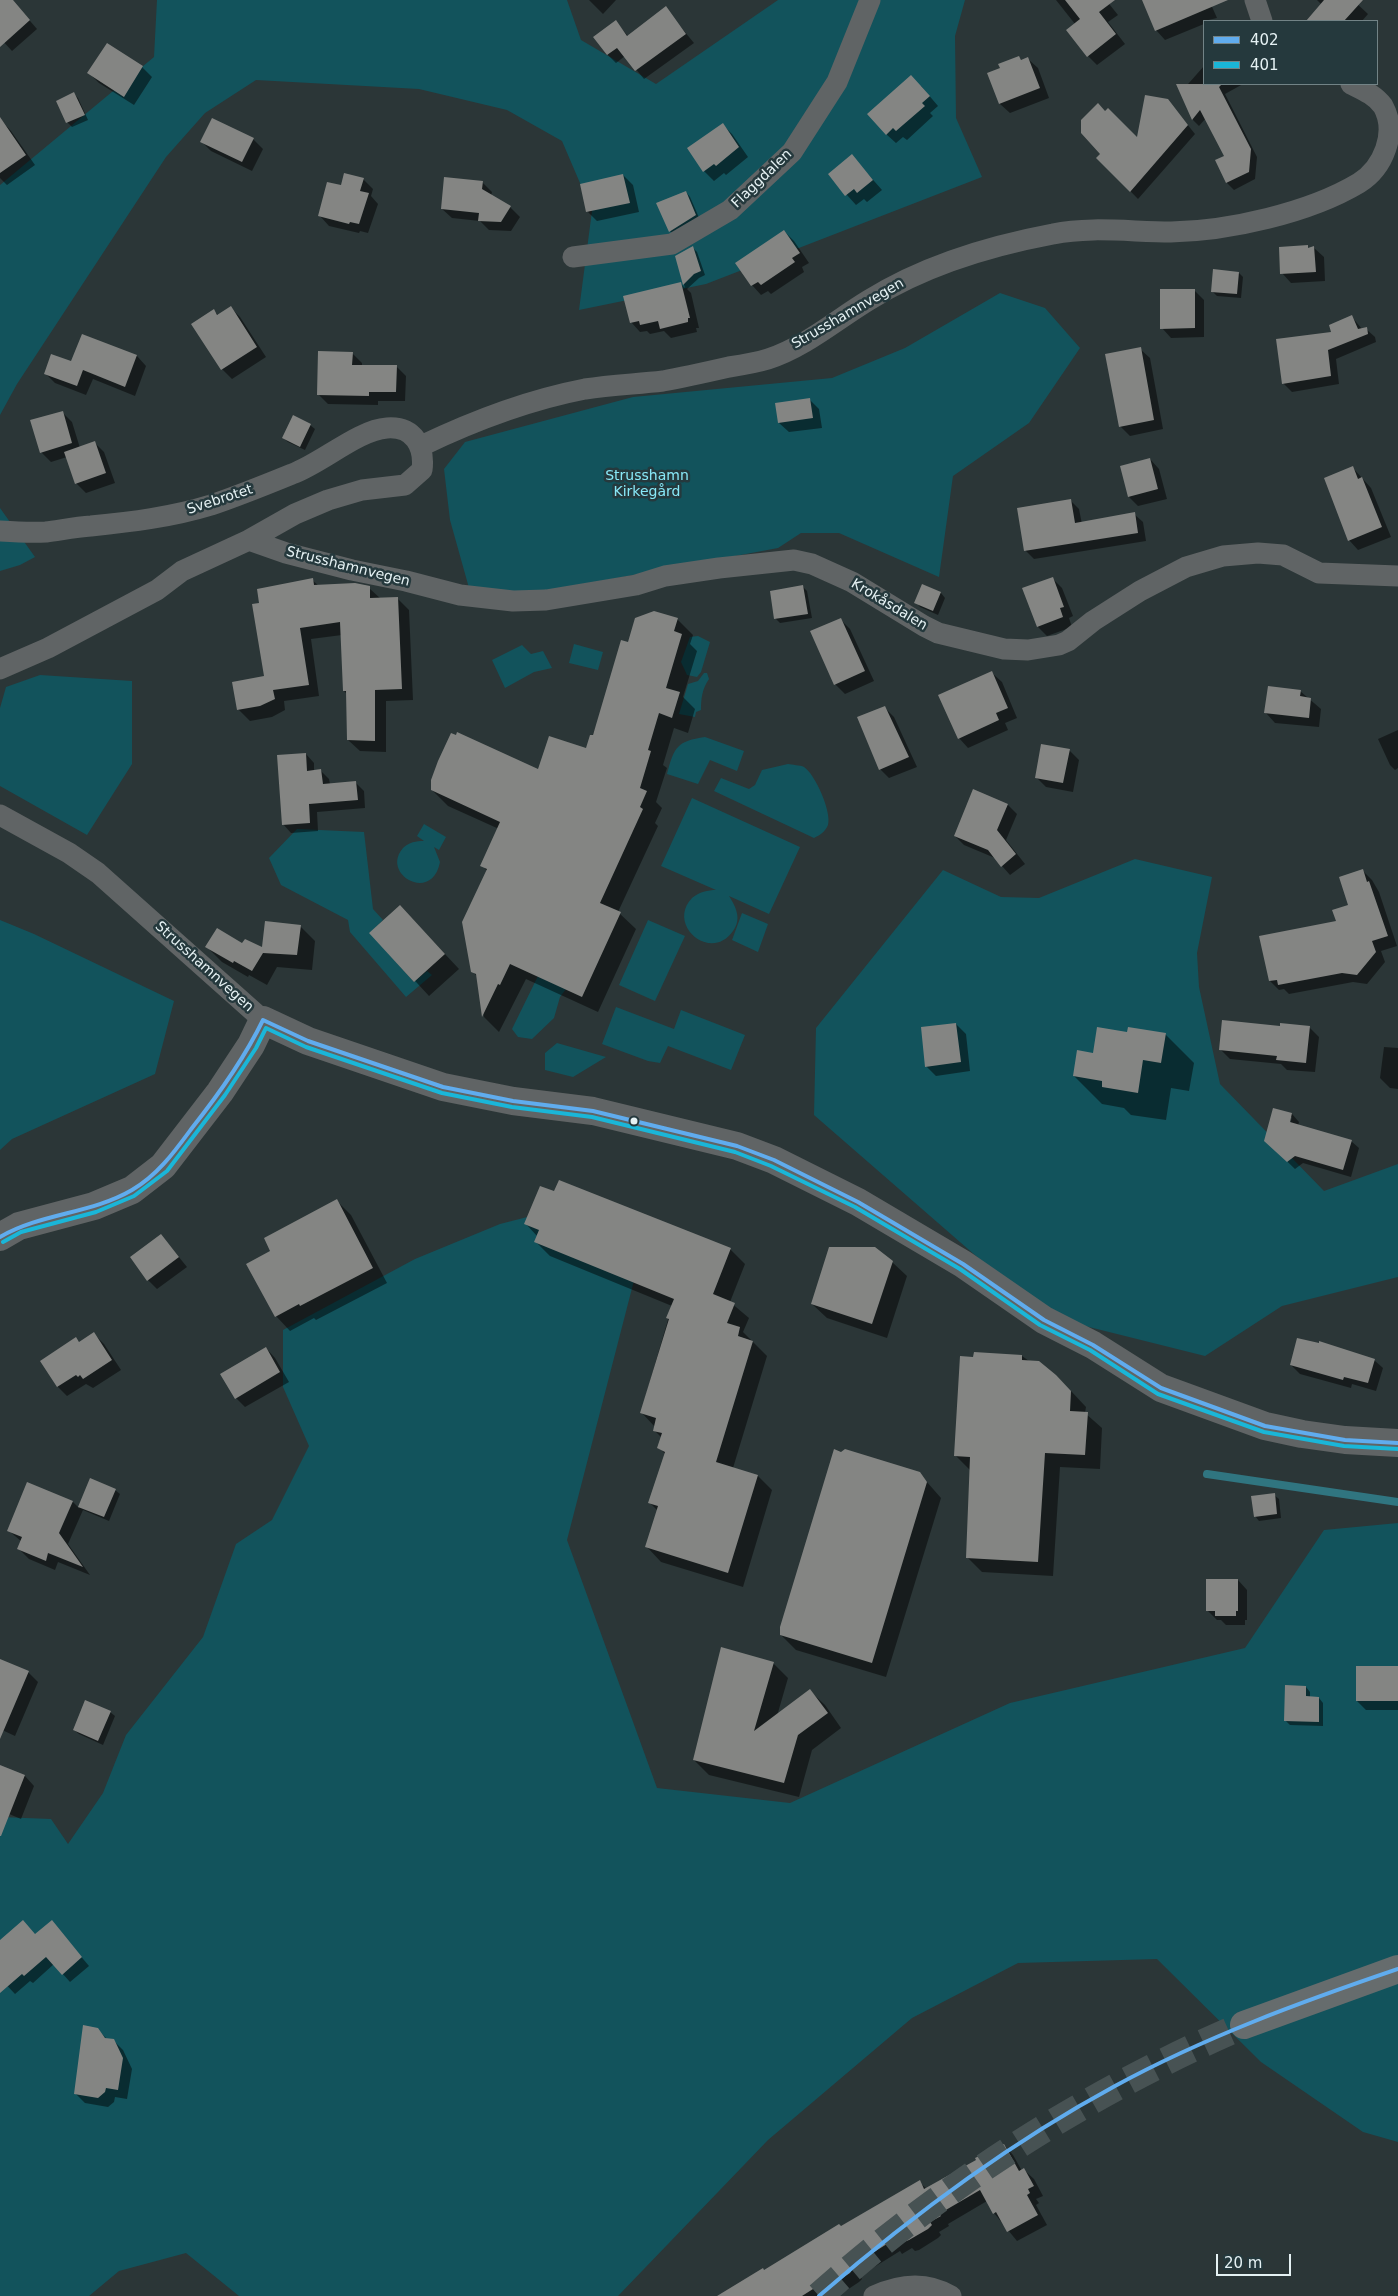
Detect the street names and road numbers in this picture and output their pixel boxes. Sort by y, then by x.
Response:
street label: Flaggdalen [728,146,796,212]
street label: Strusshamnvegen [789,275,907,353]
street label: Svebrotet [185,481,255,519]
street label: Strusshamnvegen [284,544,412,590]
street label: Krokåsdalen [848,576,930,634]
street label: Strusshamnvegen [151,918,257,1016]

